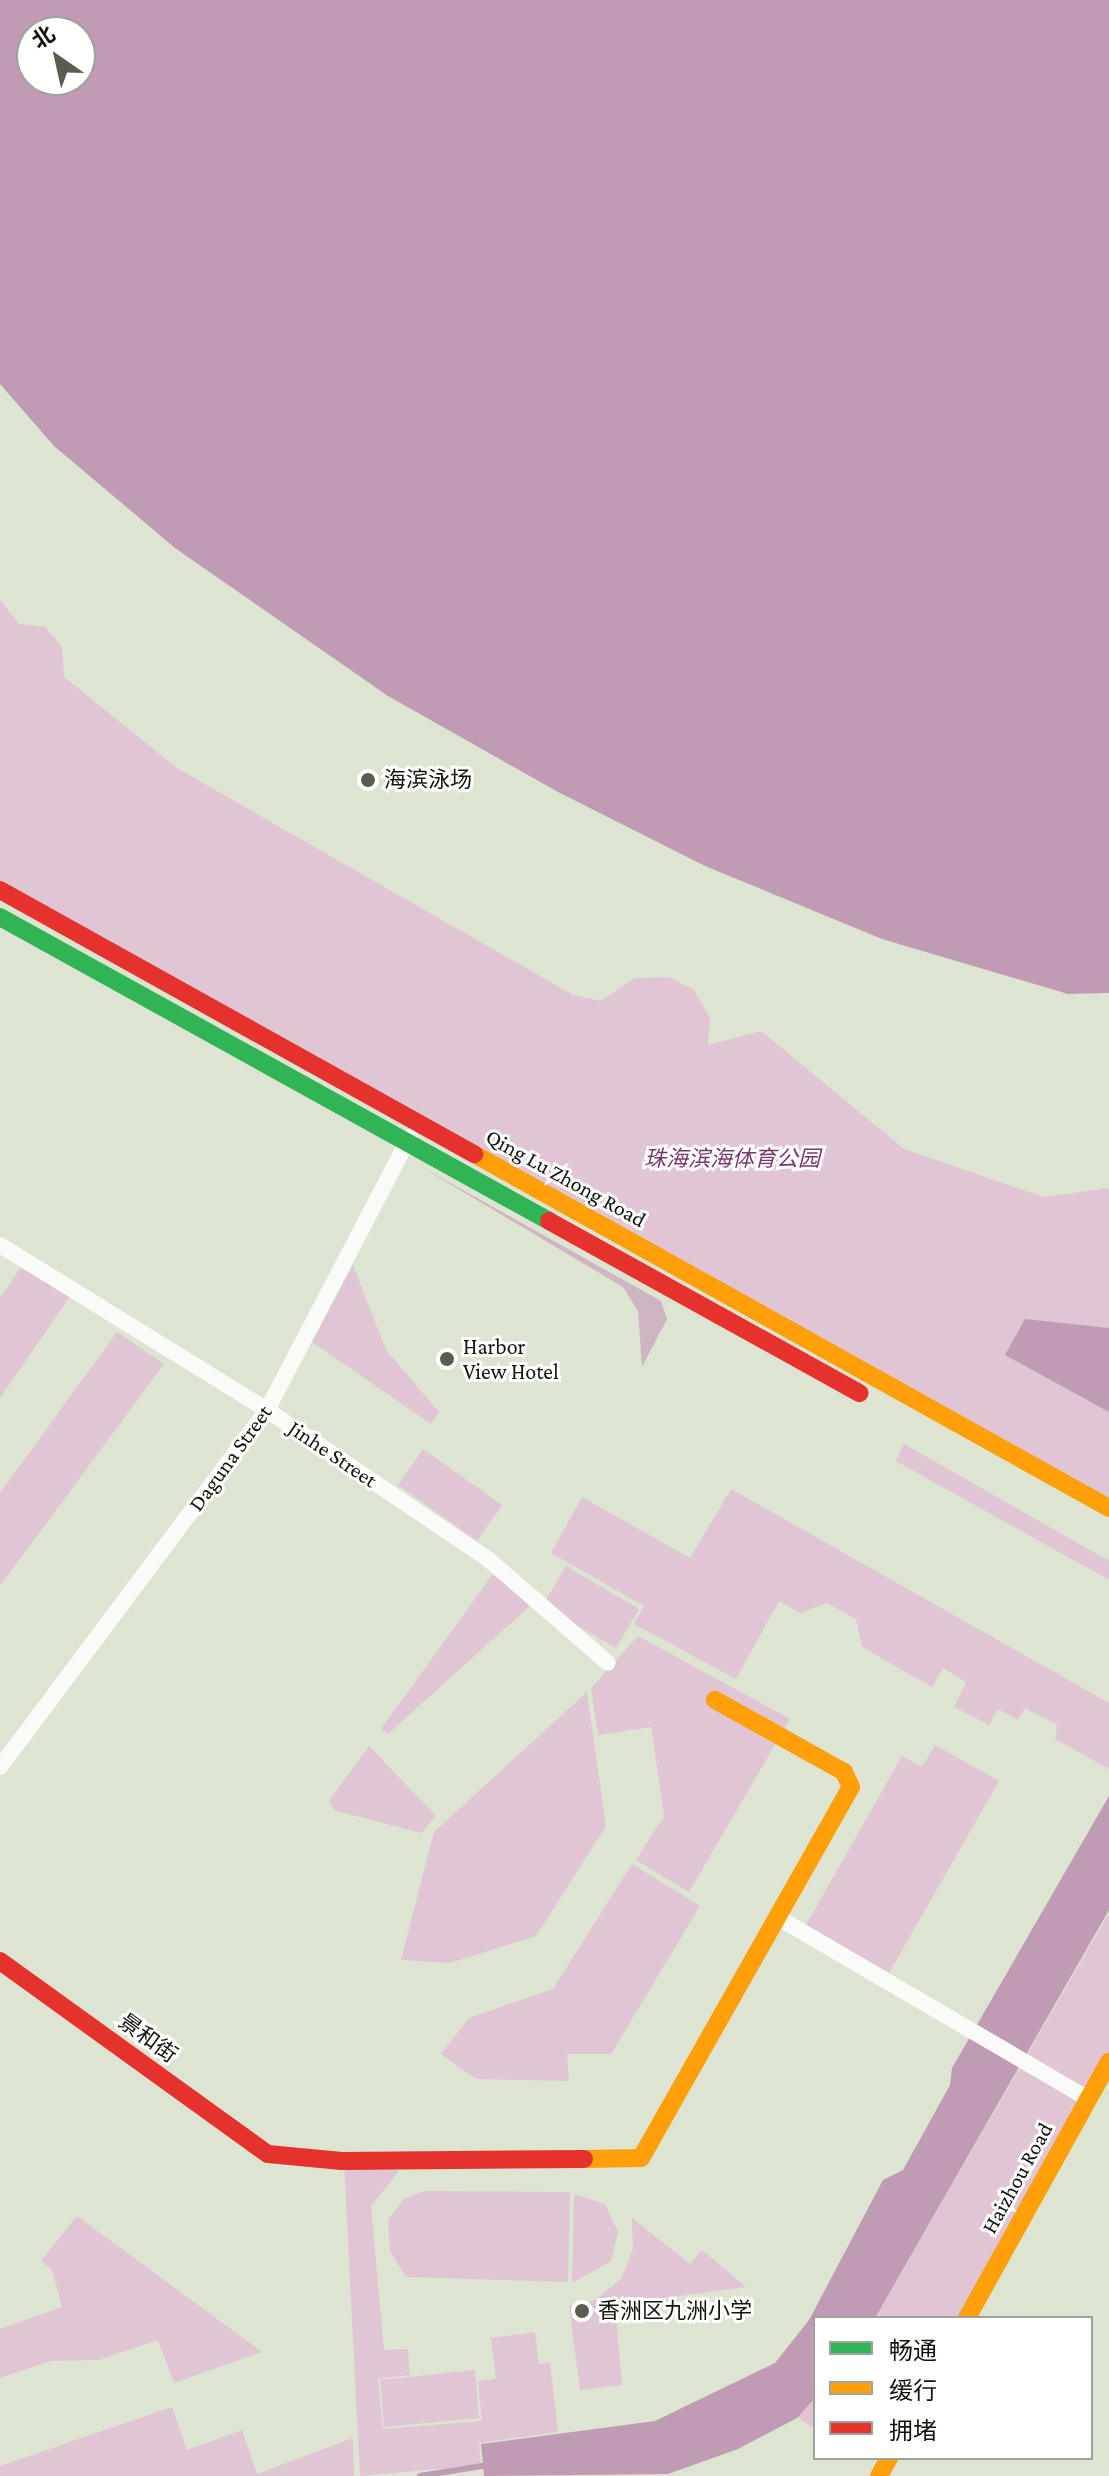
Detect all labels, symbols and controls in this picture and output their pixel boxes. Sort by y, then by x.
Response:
north arrow [16,16,96,96]
text: 北 [27,21,60,54]
place label: 海滨泳场 [384,767,472,793]
marker: 海滨泳场 [359,771,377,789]
street label: Qing Lu Zhong Road [481,1123,651,1233]
park label: 珠海滨海体育公园 [644,1146,820,1172]
place label: Harbor View Hotel [463,1333,559,1384]
marker: Harbor View Hotel [438,1350,456,1368]
street label: Daguna Street [183,1400,277,1516]
street label: Jinhe Street [284,1415,382,1493]
street label: 景和街 [114,2008,182,2068]
street label: Haizhou Road [976,2118,1058,2238]
place label: 香洲区九洲小学 [598,2298,752,2324]
marker: 香洲区九洲小学 [573,2302,591,2320]
legend [813,2316,1093,2460]
text: 畅通 [889,2337,937,2364]
text: 缓行 [889,2377,937,2404]
text: 拥堵 [889,2417,937,2444]

